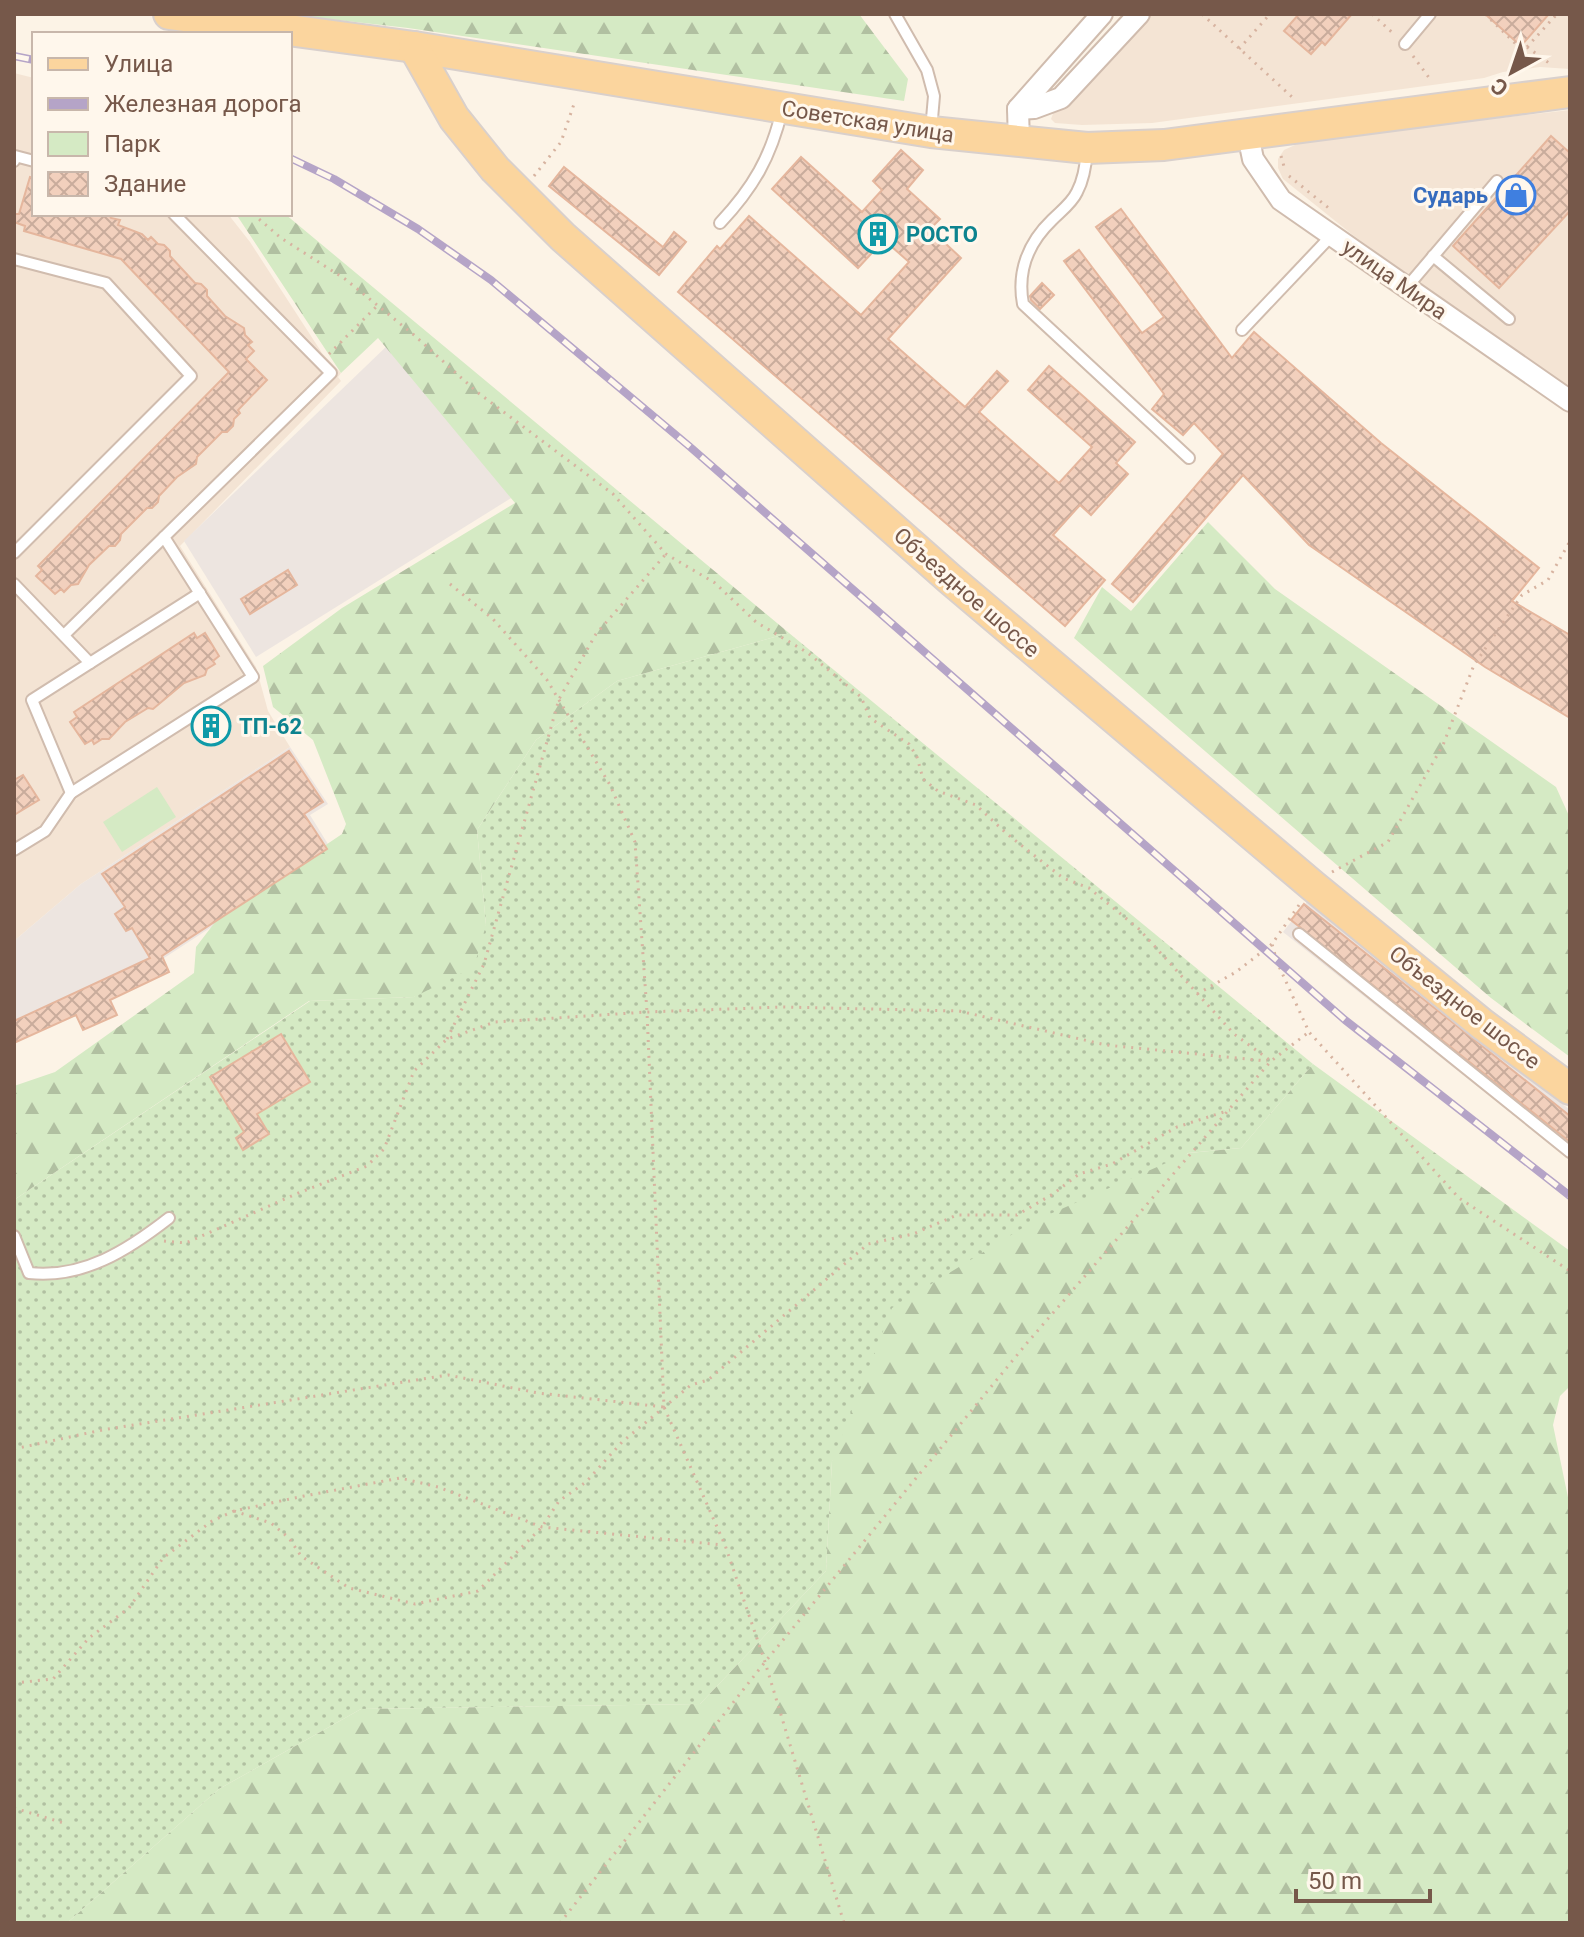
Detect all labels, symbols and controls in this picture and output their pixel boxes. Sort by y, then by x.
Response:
legend [32,32,292,216]
north arrow [1472,32,1552,112]
text: Улица [104,50,173,78]
text: С [1486,73,1513,101]
text: Железная дорога [104,90,301,118]
street label: Советская улица [780,96,956,147]
text: Парк [104,130,161,158]
text: Здание [104,170,186,198]
shop icon: Сударь [1495,174,1537,216]
place label: Сударь [1413,183,1488,208]
building icon: РОСТО [857,213,899,255]
place label: РОСТО [906,222,978,247]
street label: улица Мира [1338,234,1452,325]
street label: Объездное шоссе [889,522,1044,662]
building icon: ТП-62 [190,705,232,747]
place label: ТП-62 [239,714,302,739]
street label: Объездное шоссе [1384,941,1545,1074]
scale bar [1296,1853,1430,1903]
text: 50 m [1308,1867,1362,1895]

